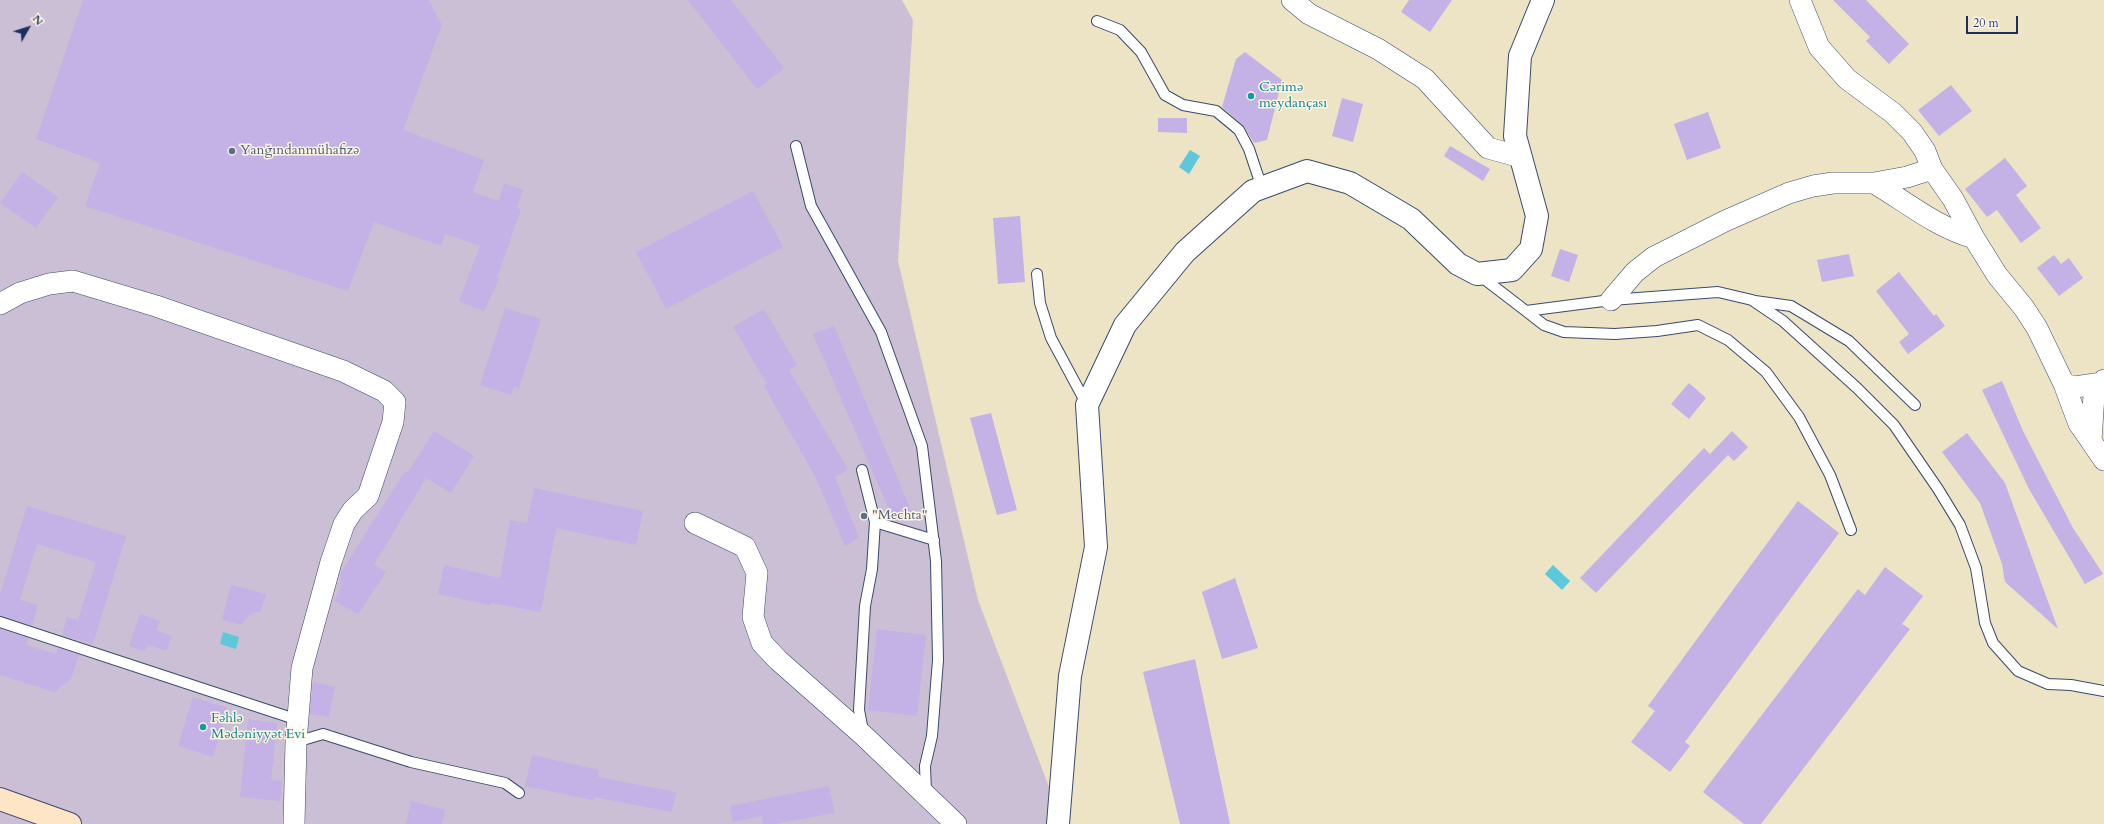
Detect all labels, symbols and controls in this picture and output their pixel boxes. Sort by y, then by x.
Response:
north arrow [8,8,48,48]
scale bar [1968,8,2020,34]
text: N [29,12,47,29]
text: 20 m [1973,15,1999,31]
place label: Cərimə meydançası [1259,80,1327,112]
marker: Cərimə meydançası [1246,91,1256,101]
place label: Yanğındanmühafizə [240,143,359,159]
marker: Yanğındanmühafizə [227,146,237,156]
place label: "Mechta" [872,508,927,524]
marker: "Mechta" [859,511,869,521]
place label: Fəhlə Mədəniyyət Evi [211,711,305,744]
marker: Fəhlə Mədəniyyət Evi [198,722,208,732]

